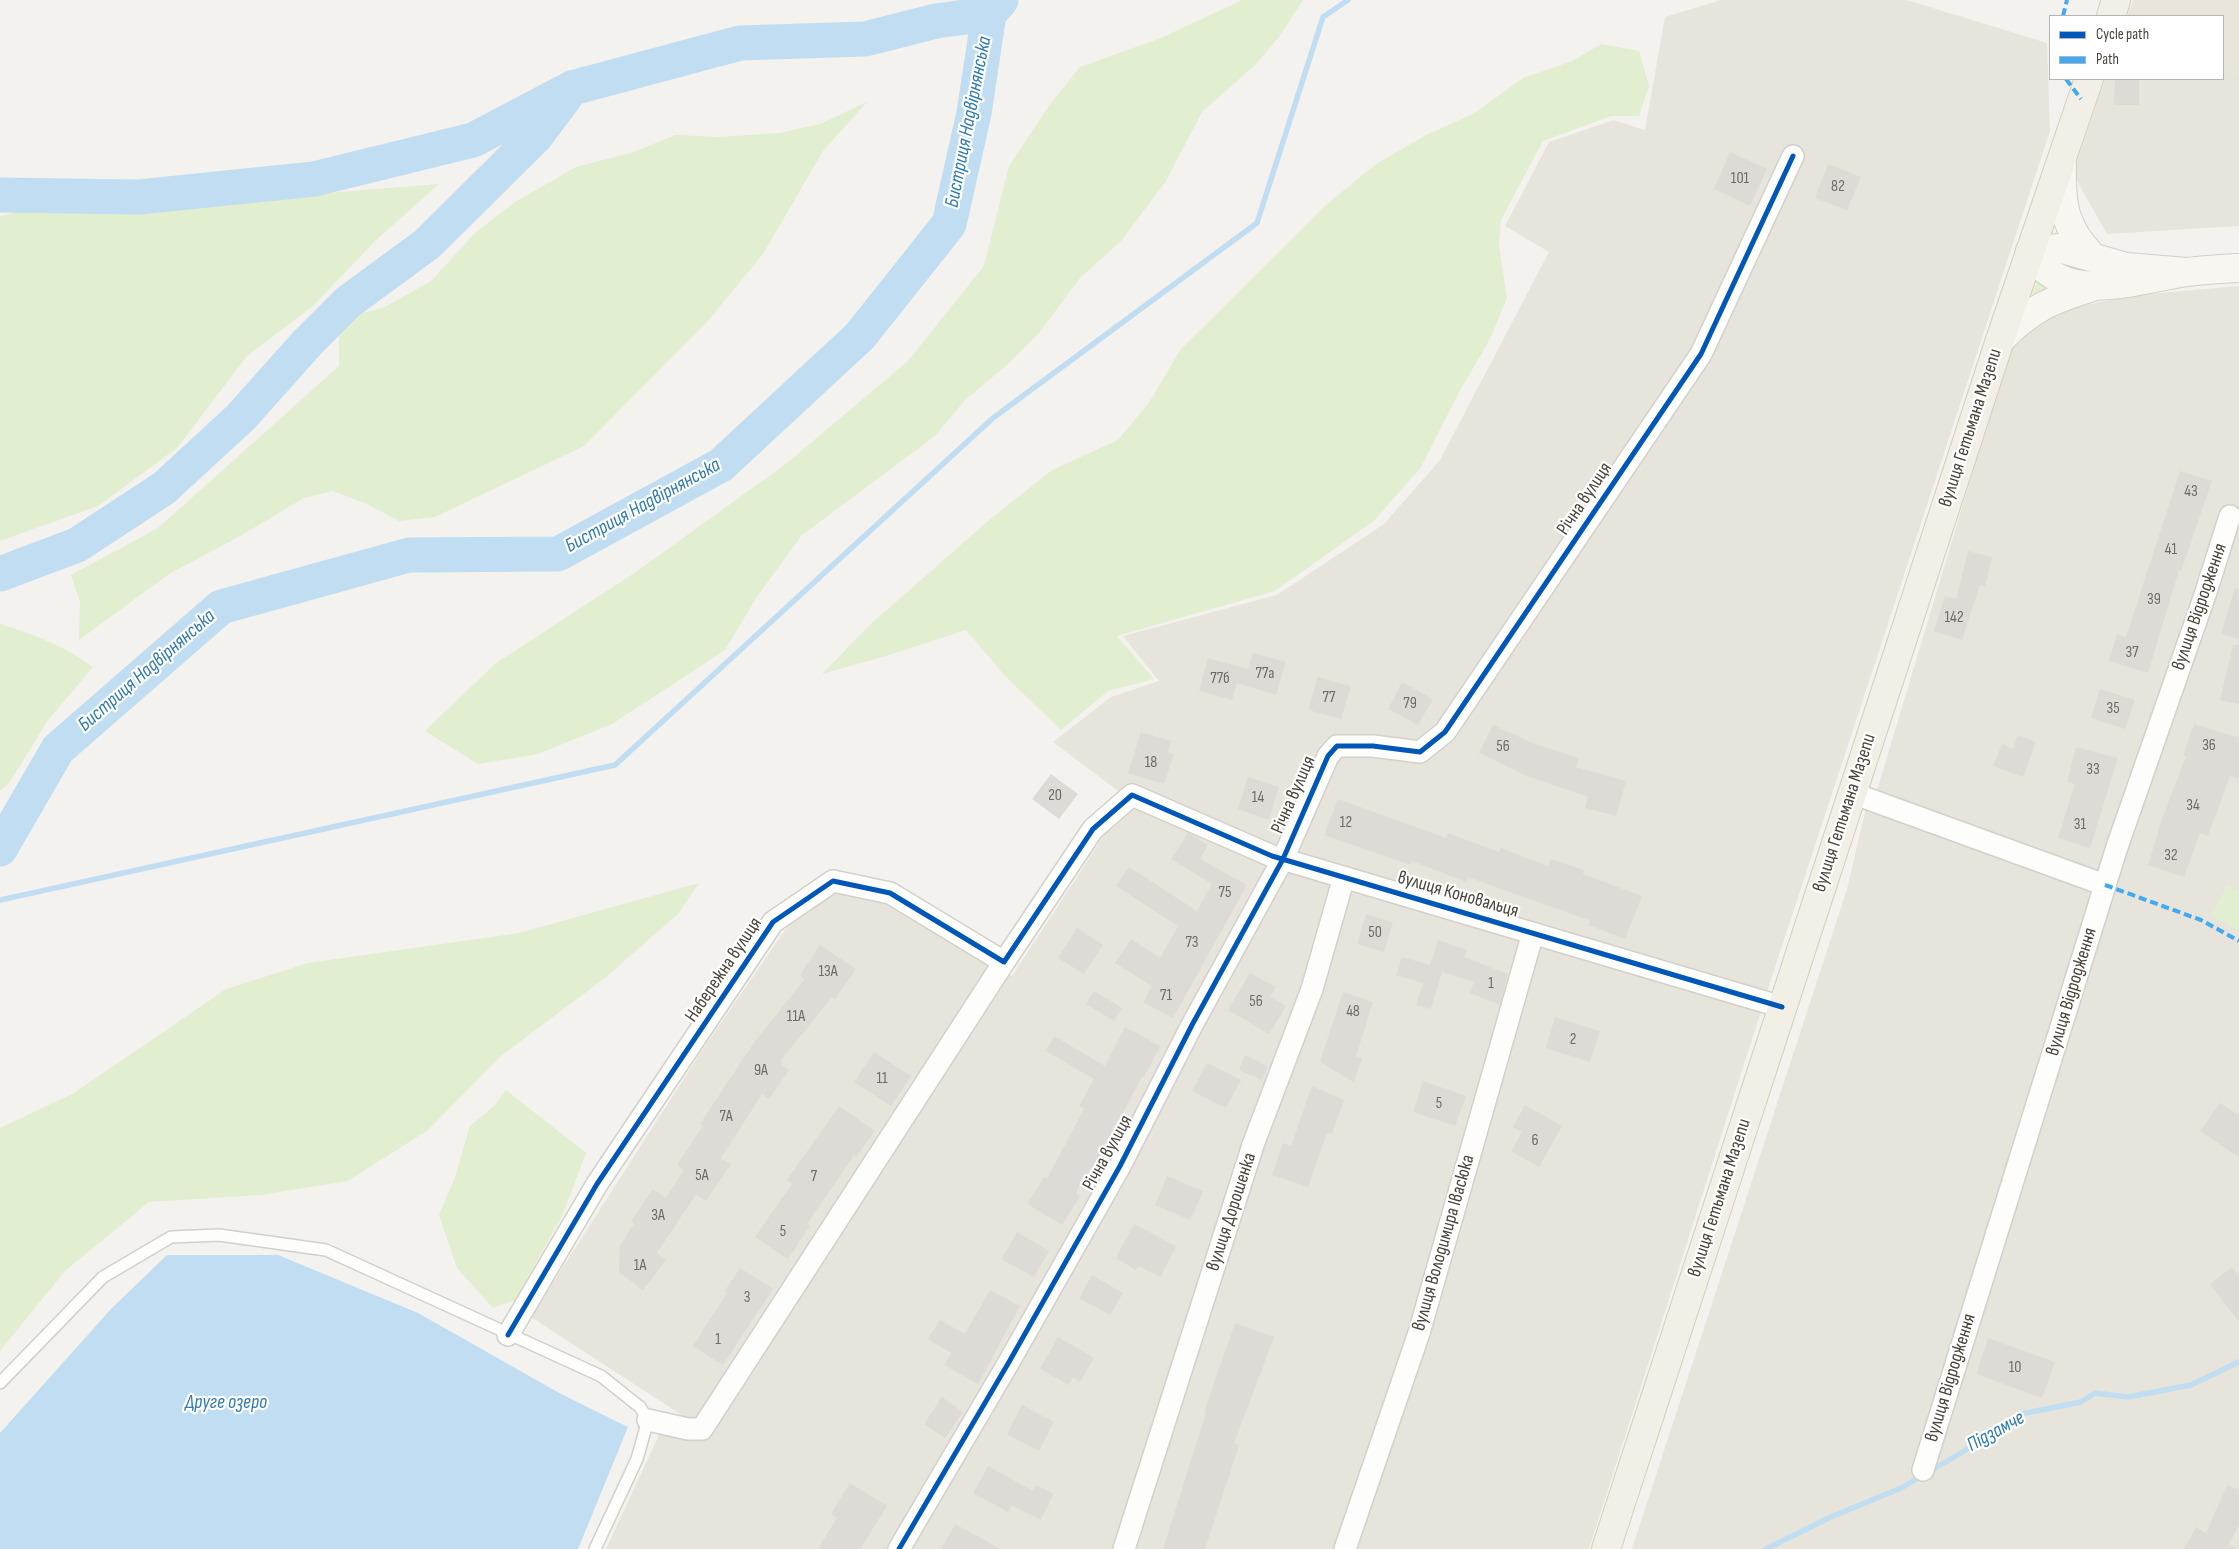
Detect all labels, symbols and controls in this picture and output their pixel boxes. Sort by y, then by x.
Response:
legend [2049,15,2224,80]
text: Cycle path [2096,25,2149,44]
water label: Бистриця Надвірнянська [941,34,997,210]
text: Path [2096,50,2119,69]
house number: 101 [1731,169,1749,189]
house number: 82 [1831,177,1845,197]
street label: вулиця Гетьмана Мазепи [1935,346,2007,510]
water label: Бистриця Надвірнянська [561,453,725,559]
street label: Річна вулиця [1552,458,1618,540]
house number: 43 [2184,482,2198,502]
house number: 41 [2165,540,2177,560]
street label: вулиця Відродження [2168,541,2232,673]
house number: 39 [2147,590,2161,610]
water label: Бистриця Надвірнянська [74,605,220,737]
house number: 142 [1945,608,1963,628]
house number: 37 [2125,643,2139,663]
house number: 77а [1256,664,1274,684]
house number: 77б [1210,669,1230,689]
house number: 77 [1323,688,1335,708]
house number: 79 [1403,694,1417,714]
house number: 35 [2106,699,2120,719]
street label: вулиця Гетьмана Мазепи [1809,731,1881,895]
house number: 36 [2202,736,2216,756]
house number: 56 [1496,737,1510,757]
house number: 18 [1145,753,1157,773]
street label: Річна вулиця [1267,753,1321,837]
house number: 33 [2086,760,2100,780]
house number: 20 [1048,786,1062,806]
house number: 14 [1252,788,1264,808]
house number: 34 [2186,796,2200,816]
house number: 12 [1340,813,1352,833]
house number: 31 [2074,815,2086,835]
house number: 32 [2164,846,2178,866]
street label: вулиця Коновальця [1395,867,1521,923]
house number: 75 [1219,883,1231,903]
street label: Набережна вулиця [681,913,767,1027]
house number: 50 [1368,923,1382,943]
street label: вулиця Відродження [2042,925,2102,1059]
house number: 73 [1185,933,1199,953]
house number: 13А [818,962,838,982]
house number: 1 [1488,974,1494,994]
house number: 71 [1160,986,1172,1006]
house number: 56 [1249,992,1263,1012]
house number: 48 [1346,1002,1360,1022]
house number: 11А [787,1007,805,1027]
house number: 2 [1570,1030,1576,1050]
house number: 9А [754,1061,768,1081]
house number: 11 [876,1069,888,1089]
house number: 5 [1436,1094,1442,1114]
house number: 7А [720,1107,732,1127]
street label: Річна вулиця [1078,1111,1138,1195]
street label: вулиця Гетьмана Мазепи [1684,1116,1756,1280]
house number: 6 [1531,1131,1539,1151]
street label: вулиця Дорошенка [1202,1150,1262,1274]
street label: вулиця Володимира Івасюка [1408,1152,1480,1334]
house number: 5А [695,1166,709,1186]
house number: 7 [811,1167,817,1187]
house number: 3А [651,1206,665,1226]
house number: 5 [780,1222,786,1242]
house number: 1А [634,1256,646,1276]
house number: 3 [744,1288,750,1308]
street label: вулиця Відродження [1921,1311,1981,1445]
house number: 1 [715,1330,721,1350]
house number: 10 [2009,1358,2021,1378]
water label: Друге озеро [185,1391,267,1415]
water label: Підзамче [1963,1406,2029,1458]

